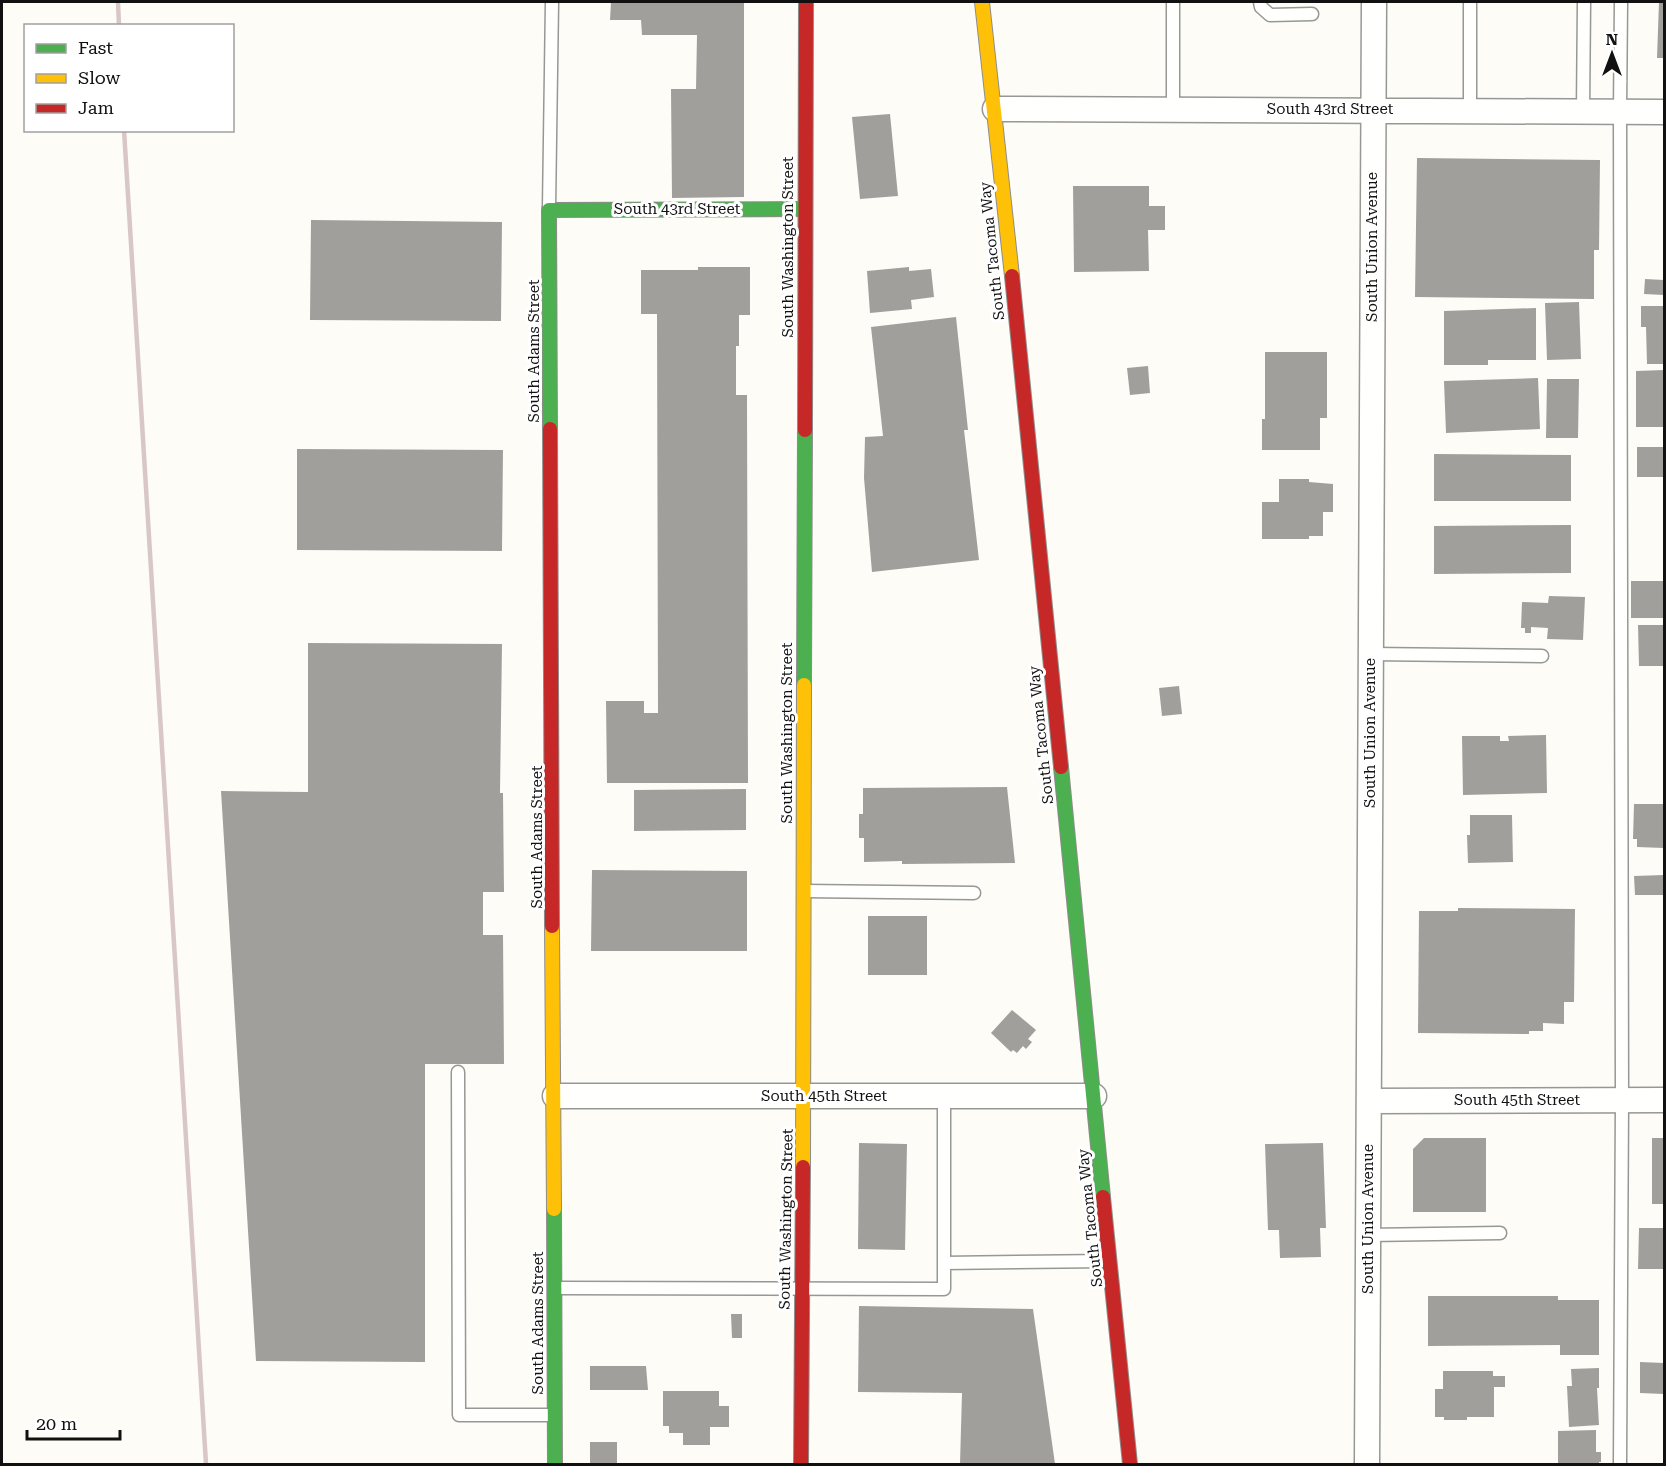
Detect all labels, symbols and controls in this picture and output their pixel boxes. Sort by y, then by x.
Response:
legend [24,24,234,132]
north arrow [1582,24,1642,84]
text: N [1606,30,1618,49]
text: Fast [78,37,113,58]
text: Slow [78,67,120,88]
text: Jam [78,97,114,118]
street label: South 43rd Street [1267,100,1394,118]
street label: South Washington Street [779,156,797,338]
street label: South Union Avenue [1363,172,1381,322]
street label: South Tacoma Way [976,181,1008,321]
street label: South 43rd Street [614,200,741,218]
street label: South Adams Street [525,279,543,423]
street label: South Washington Street [778,642,796,824]
street label: South Union Avenue [1361,658,1379,808]
street label: South Tacoma Way [1025,665,1057,805]
street label: South Adams Street [528,765,546,909]
street label: South 45th Street [761,1087,887,1105]
street label: South 45th Street [1454,1091,1580,1109]
street label: South Washington Street [775,1128,797,1310]
street label: South Union Avenue [1359,1144,1377,1294]
street label: South Tacoma Way [1074,1148,1106,1288]
street label: South Adams Street [529,1251,547,1395]
scale bar [27,1403,120,1441]
text: 20 m [36,1413,77,1434]

